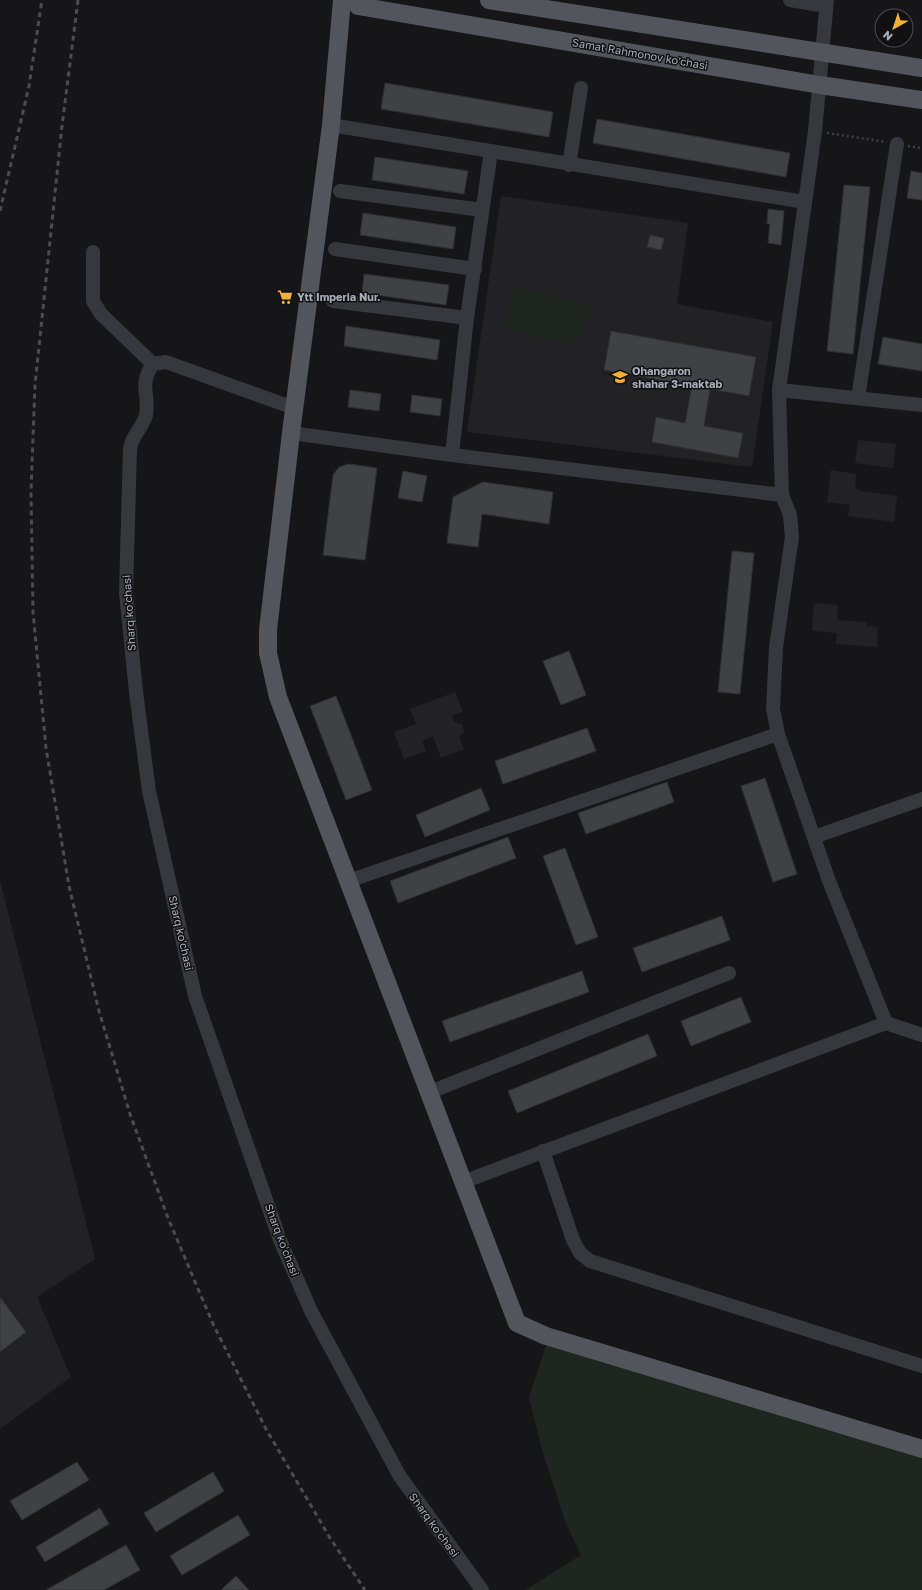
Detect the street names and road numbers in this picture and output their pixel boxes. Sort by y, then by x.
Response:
street label: Samat Rahmonov ko'chasi [571,35,709,72]
street label: Sharq ko'chasi [119,574,138,652]
street label: Sharq ko'chasi [167,894,196,972]
street label: Sharq ko'chasi [263,1202,302,1278]
street label: Sharq ko'chasi [407,1490,462,1559]

